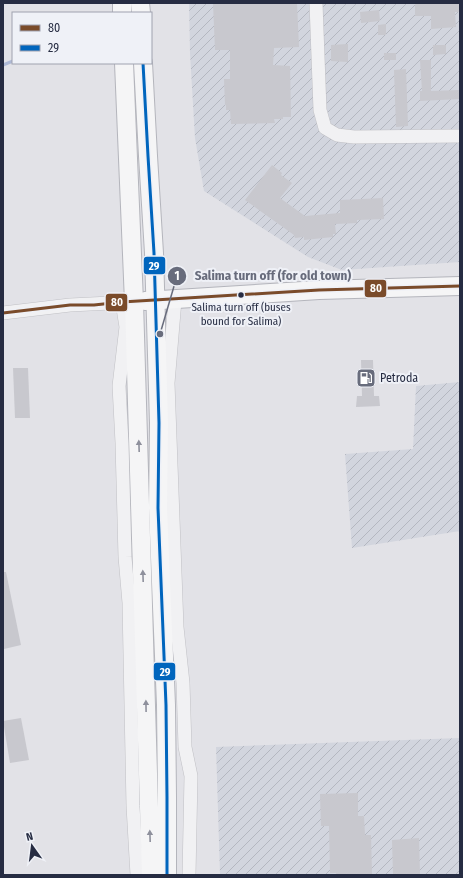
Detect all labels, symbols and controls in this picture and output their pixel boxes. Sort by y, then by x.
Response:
legend [12,12,152,64]
text: 80 [48,21,60,35]
text: 29 [48,41,59,55]
line badge: 29 [143,256,166,275]
text: 29 [148,260,160,273]
callout: Salima turn off (for old town) [167,263,359,288]
text: Salima turn off (for old town) [195,268,351,283]
text: 1 [174,269,180,283]
line badge: 80 [364,279,387,298]
text: 80 [370,282,382,295]
marker: Salima turn off (buses bound for Salima) [236,290,246,300]
line badge: 80 [105,293,128,312]
text: 80 [111,296,123,309]
place label: Salima turn off (buses bound for Salima) [191,301,291,328]
fuel station icon: Petroda [355,367,377,389]
place label: Petroda [380,371,418,385]
one-way arrow [135,440,142,452]
one-way arrow [140,569,146,582]
line badge: 29 [153,662,176,681]
text: 29 [159,666,171,679]
one-way arrow [143,699,149,712]
north arrow [12,826,52,866]
one-way arrow [147,829,153,842]
text: N [25,830,34,844]

